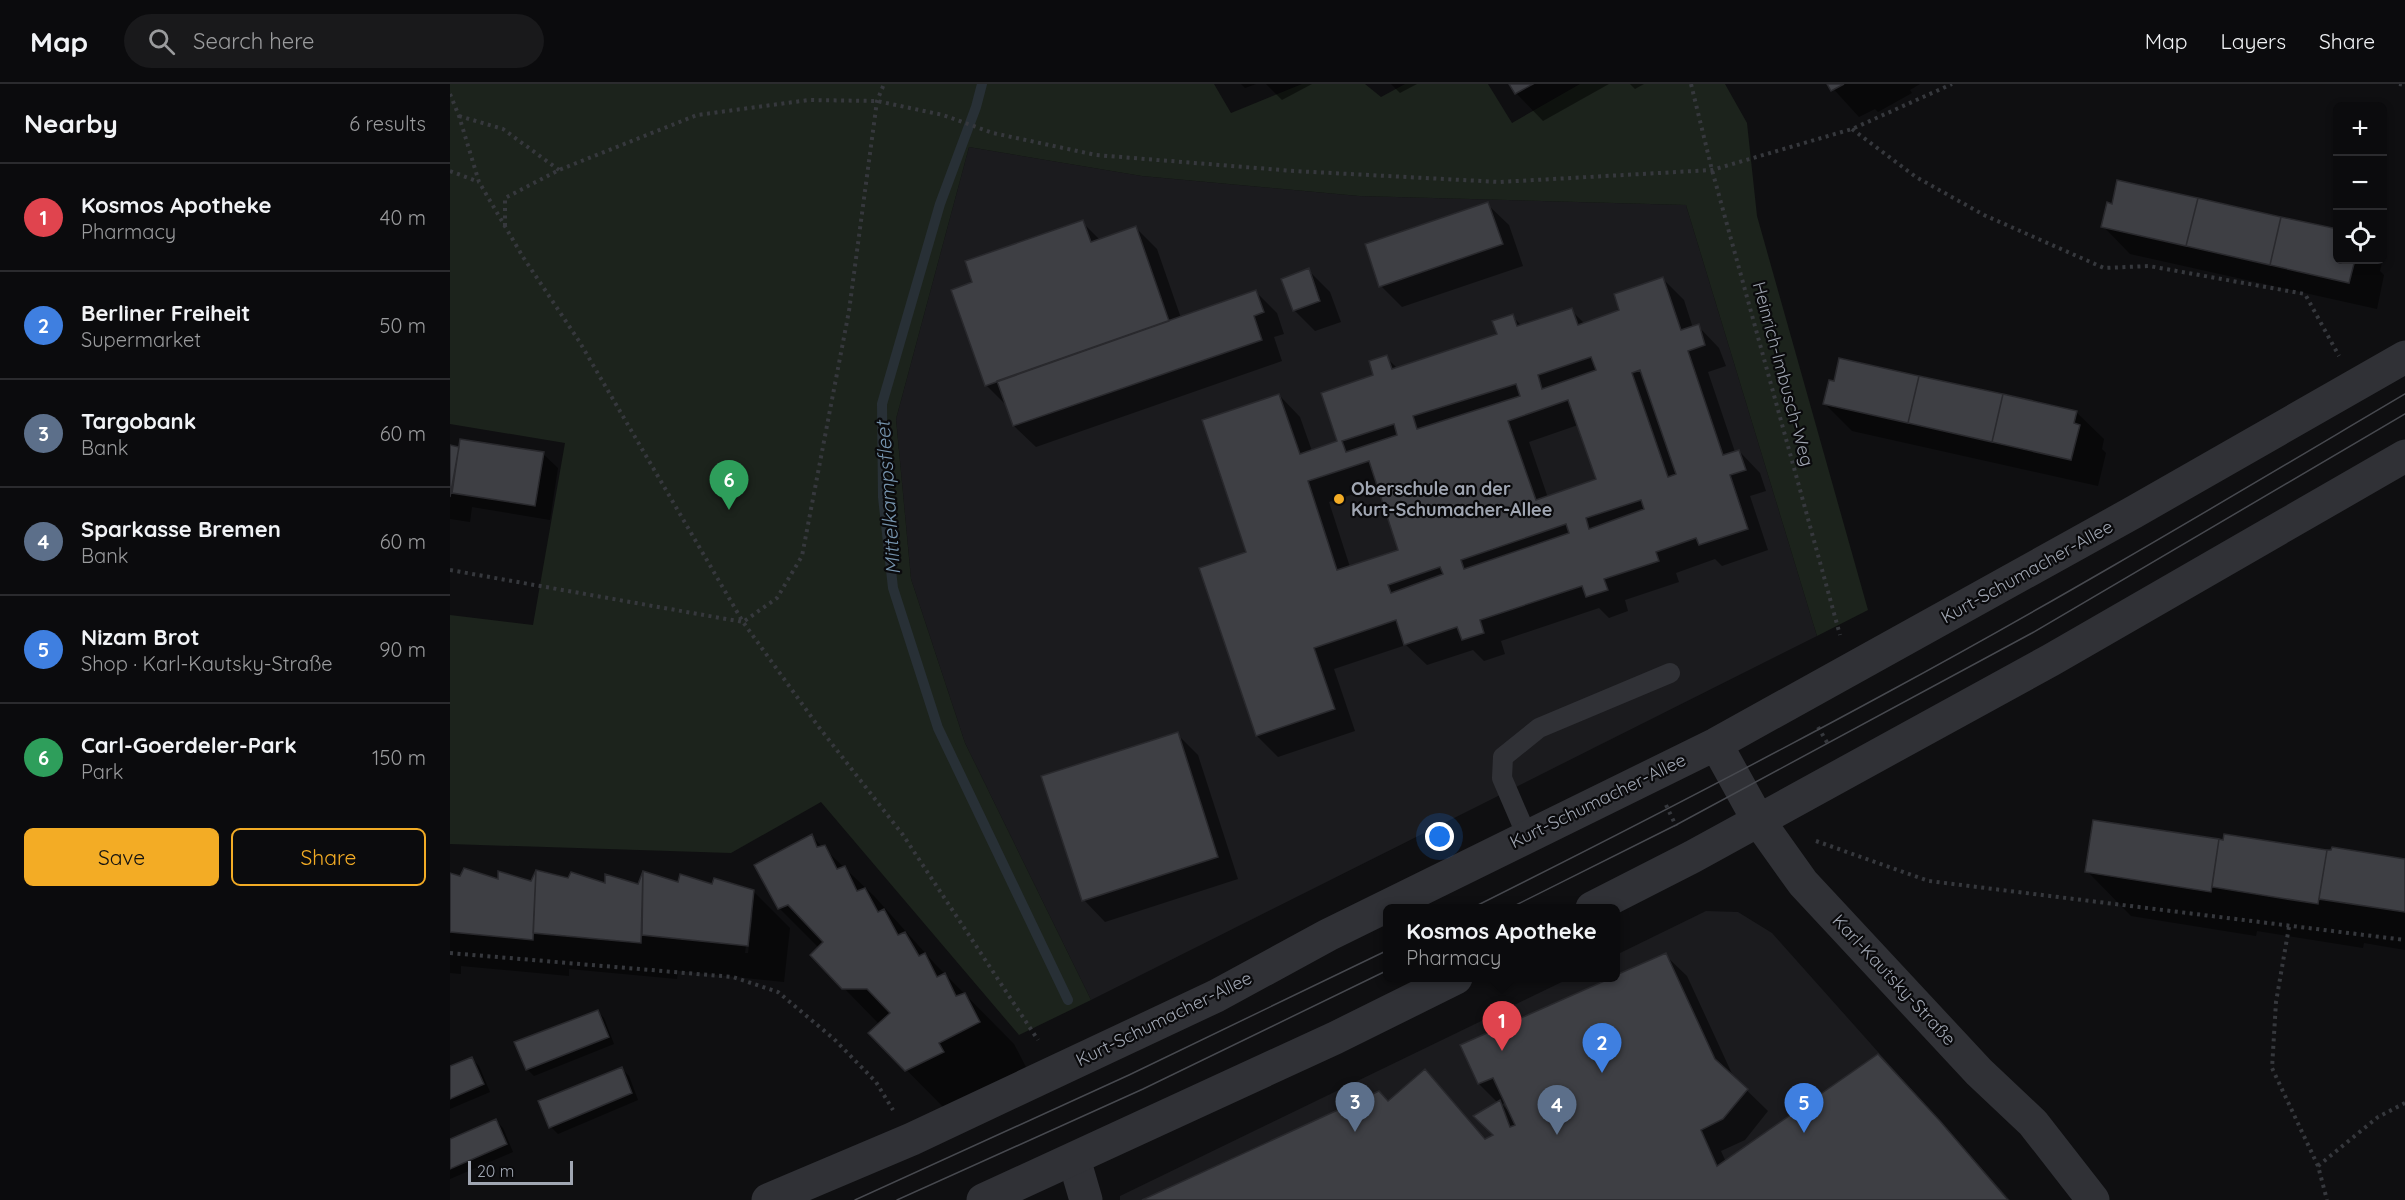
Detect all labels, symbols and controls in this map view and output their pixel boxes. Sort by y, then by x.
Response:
search box [124,14,544,68]
text: Map [30,24,88,59]
icon: search [145,25,178,58]
text: Search here [193,27,315,55]
text: Map [2145,28,2188,54]
text: Layers [2221,28,2286,54]
text: Share [2319,28,2375,54]
map controls [2333,102,2387,264]
button: + [2333,102,2387,156]
text: Nearby [24,107,118,140]
text: 6 results [349,111,426,136]
button: − [2333,156,2387,210]
text: Kosmos Apotheke [81,191,272,219]
text: 1 [40,205,47,230]
text: 40 m [380,205,426,230]
button: locate [2333,210,2387,264]
text: Pharmacy [81,219,176,244]
street label: Heinrich-Imbusch-Weg [1748,279,1819,469]
text: Berliner Freiheit [81,299,250,327]
text: 2 [38,313,49,338]
text: 50 m [380,313,426,338]
text: Supermarket [81,327,201,352]
text: Targobank [81,407,196,435]
water label: Mittelkampsfleet [870,418,905,576]
text: 3 [38,421,49,446]
text: 60 m [380,421,426,446]
text: Bank [81,435,128,460]
pin: 6 [710,460,748,510]
place label: Oberschule an der Kurt-Schumacher-Allee [1351,477,1552,521]
marker: Oberschule an der Kurt-Schumacher-Allee [1332,492,1346,506]
text: Sparkasse Bremen [81,515,281,543]
street label: Kurt-Schumacher-Allee [1937,515,2117,628]
text: 4 [38,529,49,554]
text: 60 m [380,529,426,554]
text: Bank [81,543,128,568]
text: Nizam Brot [81,623,199,651]
text: 5 [38,637,49,662]
text: 90 m [379,637,426,662]
text: Shop · Karl-Kautsky-Straße [81,651,333,676]
text: Carl-Goerdeler-Park [81,731,297,759]
text: 6 [38,745,49,770]
text: 150 m [372,745,426,770]
street label: Kurt-Schumacher-Allee [1506,748,1690,853]
text: Park [81,759,123,784]
your location [1425,822,1454,851]
button: Save [24,828,219,886]
button: Share [231,828,426,886]
popup [1383,904,1620,982]
street label: Karl-Kautsky-Straße [1828,909,1961,1050]
text: Kosmos Apotheke [1406,917,1597,945]
text: Pharmacy [1406,945,1501,970]
street label: Kurt-Schumacher-Allee [1072,966,1256,1071]
pin: 1 [1482,1002,1522,1051]
pin: 2 [1582,1024,1622,1073]
pin: 3 [1336,1082,1374,1132]
pin: 5 [1784,1084,1824,1133]
pin: 4 [1538,1086,1576,1135]
scale bar [468,1158,573,1186]
text: 20 m [477,1161,514,1181]

